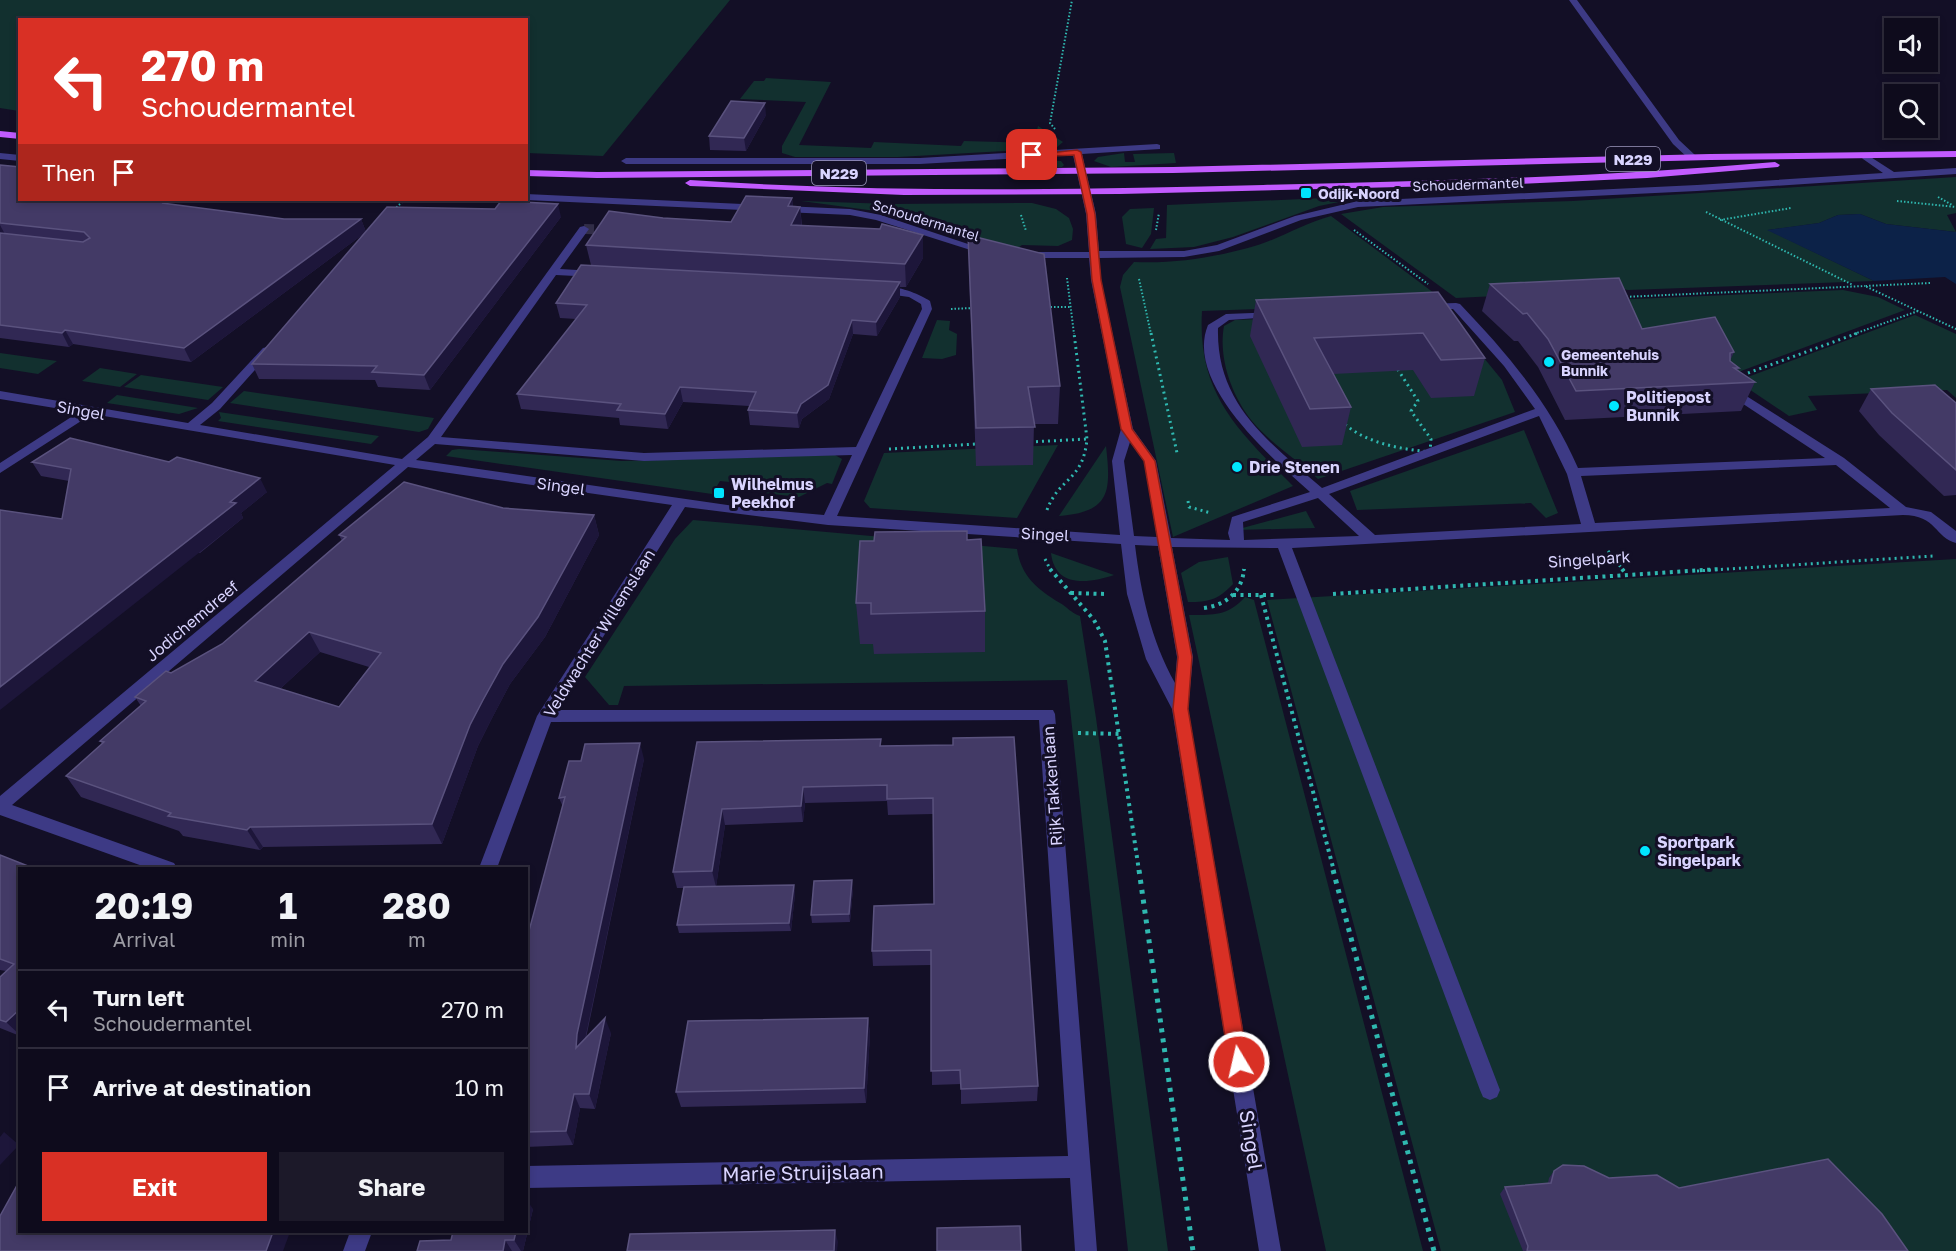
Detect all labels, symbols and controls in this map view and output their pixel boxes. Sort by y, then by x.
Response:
map controls [1884,18,1938,138]
button: sound [1884,18,1938,72]
text: 270 m [141,40,264,90]
icon: left [42,42,120,120]
button: search [1884,84,1938,138]
text: Schoudermantel [141,91,356,123]
pin [1006,129,1057,180]
icon: arrive [1015,138,1048,171]
road number: N229 [1606,147,1660,171]
icon: arrive [107,156,140,189]
text: Then [42,159,95,186]
road number: N229 [812,161,866,185]
street label: Schoudermantel [1412,174,1524,194]
place label: Odijk-Noord [1318,185,1399,202]
marker: Odijk-Noord [1299,186,1313,200]
street label: Schoudermantel [870,196,982,244]
place label: Gemeentehuis Bunnik [1561,346,1659,379]
marker: Gemeentehuis Bunnik [1542,355,1556,369]
place label: Politiepost Bunnik [1626,387,1711,425]
street label: Singel [55,396,107,424]
marker: Politiepost Bunnik [1607,399,1621,413]
place label: Drie Stenen [1249,457,1340,477]
marker: Drie Stenen [1230,460,1244,474]
street label: Singel [536,473,586,499]
place label: Wilhelmus Peekhof [731,474,814,512]
marker: Wilhelmus Peekhof [712,486,726,500]
street label: Singel [1020,523,1070,545]
street label: Veldwachter Willemslaan [539,545,659,721]
street label: Singelpark [1547,546,1631,572]
street label: Jodichemdreef [142,576,243,666]
street label: Rijk Takkenlaan [1038,725,1066,847]
place label: Sportpark Singelpark [1657,832,1742,870]
marker: Sportpark Singelpark [1638,844,1652,858]
text: 20:19 [95,884,193,927]
text: 1 [279,884,297,927]
text: 280 [383,884,451,927]
text: Arrival [113,927,175,951]
text: min [270,927,306,951]
text: m [408,927,426,951]
text: Turn left [93,984,184,1011]
icon: left [42,993,75,1026]
text: 270 m [441,996,504,1023]
text: Schoudermantel [93,1011,252,1035]
position arrow [1207,1030,1271,1094]
icon: arrive [42,1071,75,1104]
text: Arrive at destination [93,1074,311,1101]
text: 10 m [455,1074,504,1101]
street label: Singel [1235,1108,1269,1172]
button: Exit [42,1152,267,1221]
button: Share [279,1152,504,1221]
street label: Marie Struijslaan [722,1159,884,1185]

